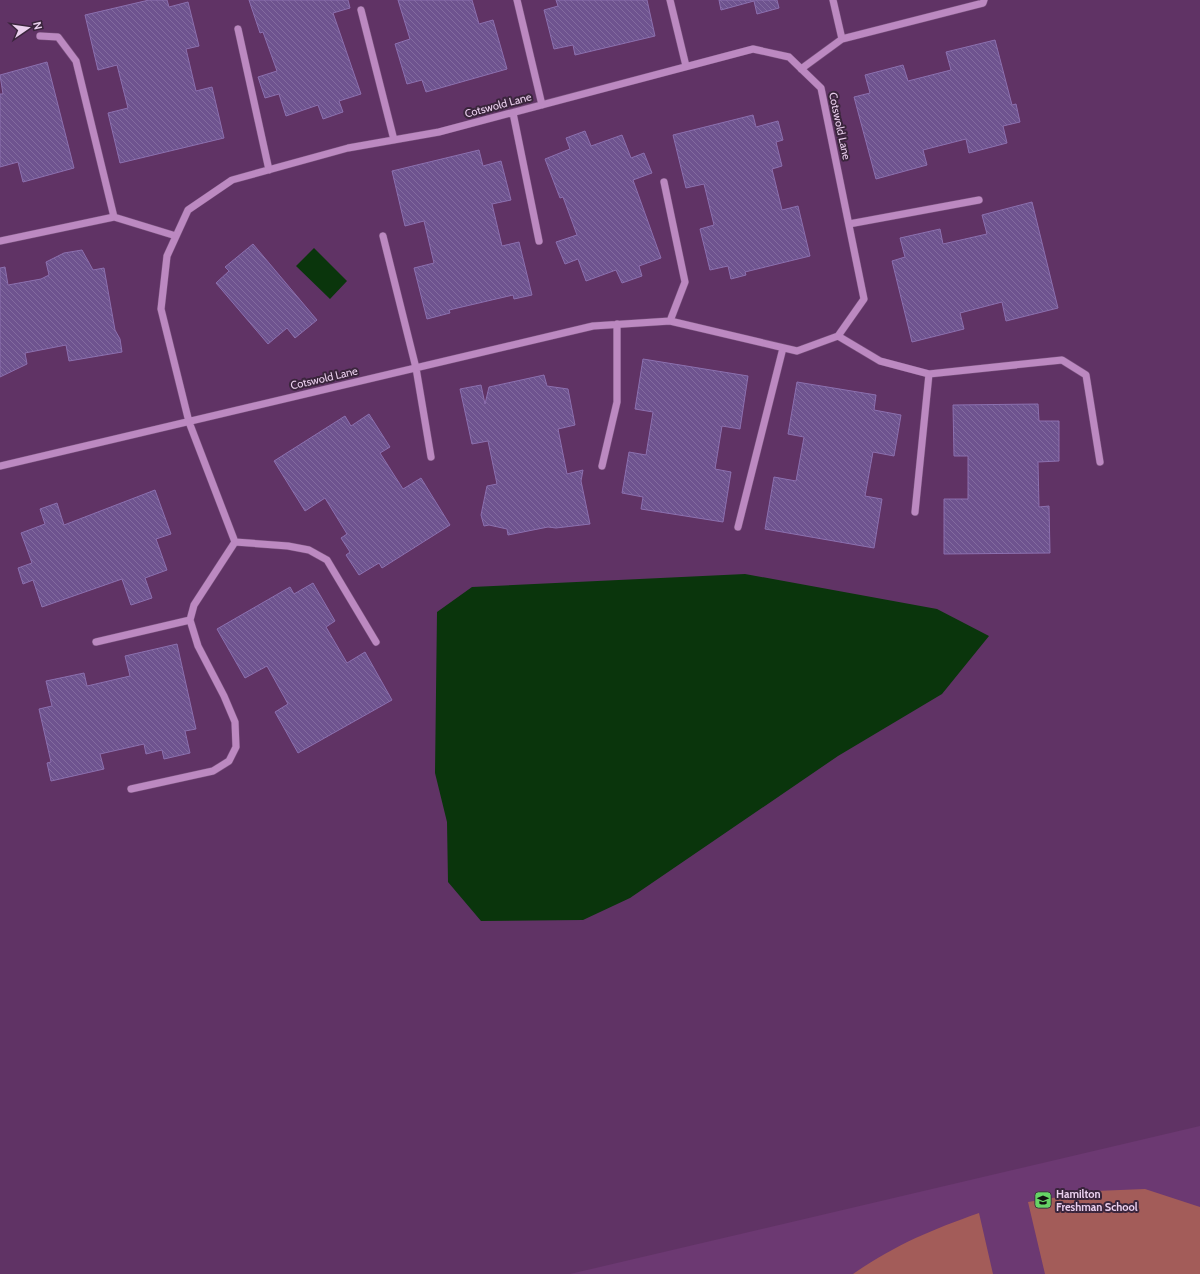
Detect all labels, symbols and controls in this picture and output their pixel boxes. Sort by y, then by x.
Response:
north arrow [8,8,48,48]
text: N [30,20,45,31]
street label: Cotswold Lane [463,89,533,121]
street label: Cotswold Lane [826,91,854,161]
street label: Cotswold Lane [289,363,359,393]
place label: Hamilton Freshman School [1056,1187,1138,1214]
school or university icon: Hamilton Freshman School [1033,1190,1053,1210]

